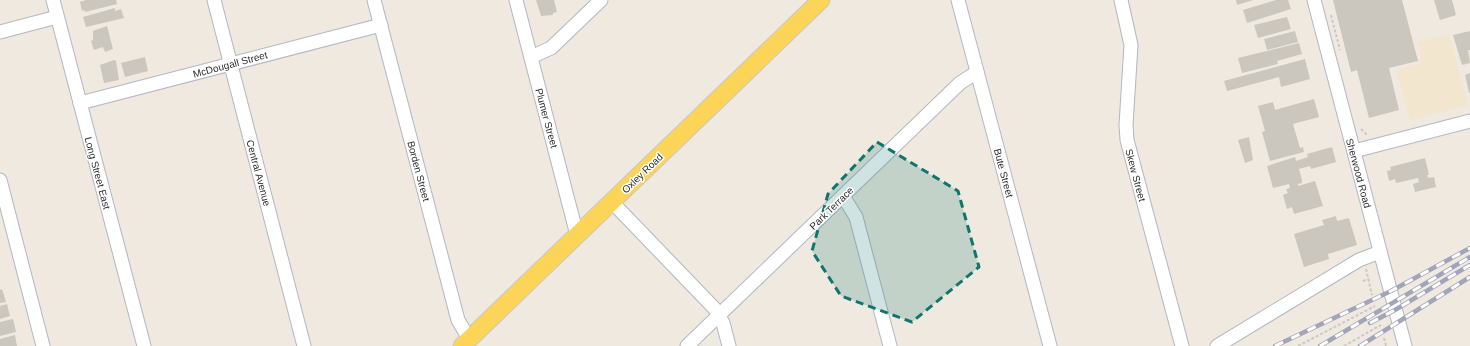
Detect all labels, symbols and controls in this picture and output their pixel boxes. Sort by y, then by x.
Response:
street label: McDougall Street [192,49,269,80]
street label: Plumer Street [533,87,560,149]
street label: Long Street East [83,136,113,211]
street label: Sherwood Road [1344,137,1373,209]
street label: Central Avenue [244,139,273,208]
street label: Borden Street [405,140,432,203]
street label: Bute Street [992,148,1015,199]
street label: Skew Street [1123,148,1148,203]
street label: Oxley Road [620,151,665,195]
street label: Park Terrace [807,184,856,232]

